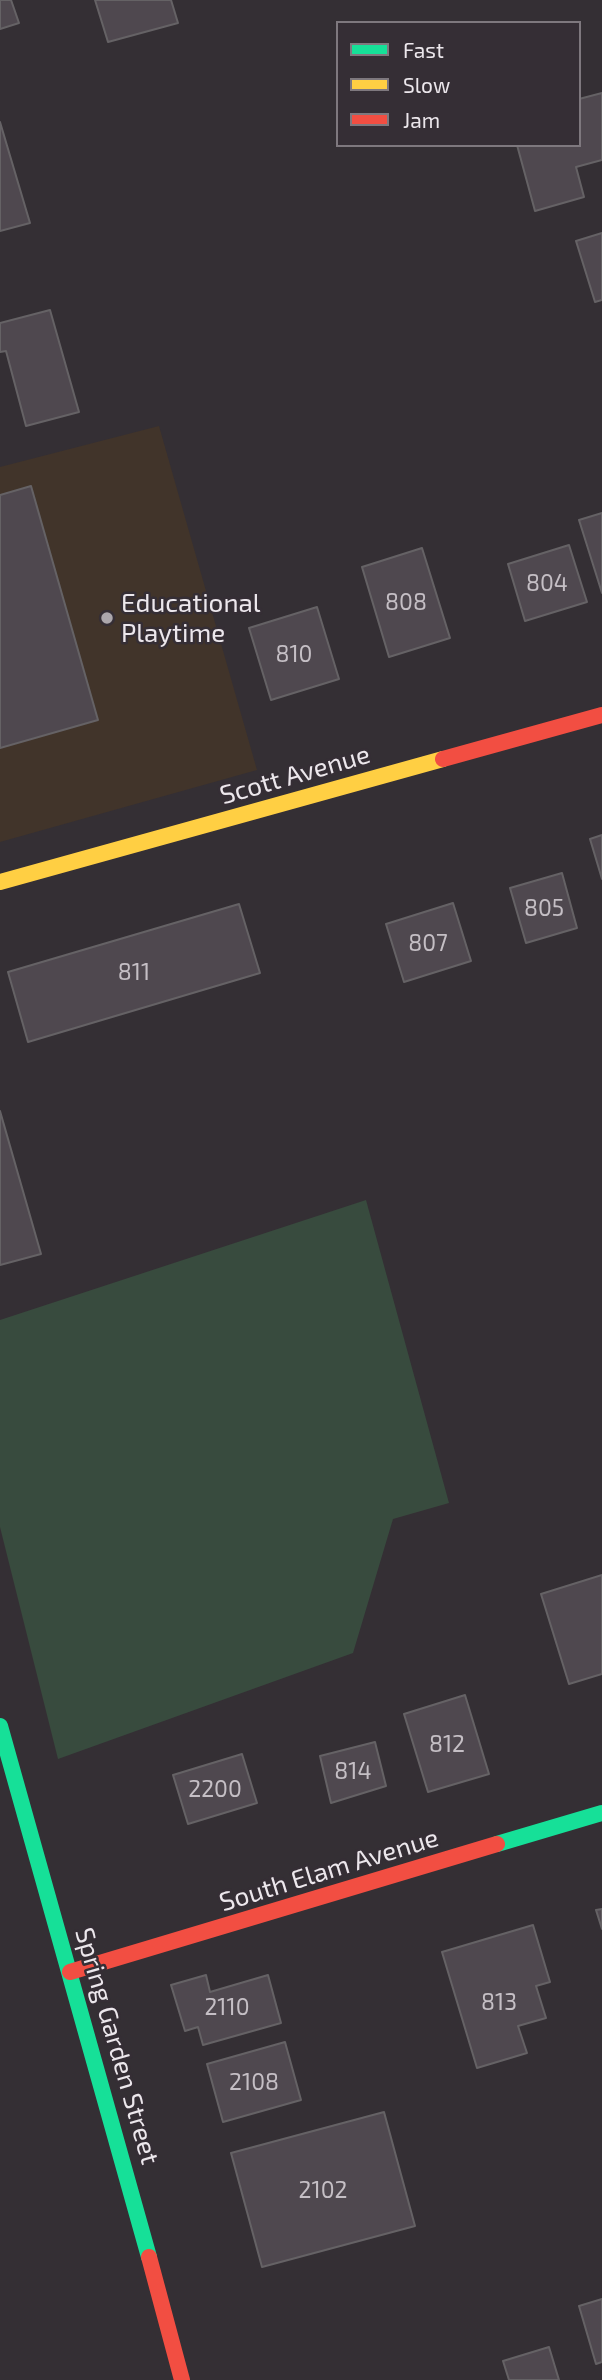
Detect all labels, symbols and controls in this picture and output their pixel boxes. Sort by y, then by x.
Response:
legend [336,21,581,147]
text: Fast [403,37,444,62]
text: Slow [403,72,450,97]
text: Jam [403,107,440,132]
house number: 804 [526,569,568,597]
place label: Educational Playtime [121,587,260,648]
house number: 808 [385,588,427,616]
marker: Educational Playtime [99,610,115,626]
house number: 810 [276,640,312,668]
street label: Scott Avenue [216,739,374,811]
house number: 805 [524,894,564,922]
house number: 807 [408,929,448,957]
house number: 811 [118,958,150,986]
house number: 812 [429,1730,465,1758]
house number: 814 [334,1757,372,1785]
house number: 2200 [188,1775,242,1803]
street label: South Elam Avenue [216,1822,442,1918]
street label: Spring Garden Street [68,1924,166,2168]
house number: 813 [481,1988,517,2016]
house number: 2110 [204,1993,250,2021]
house number: 2108 [229,2068,279,2096]
house number: 2102 [299,2176,347,2204]

